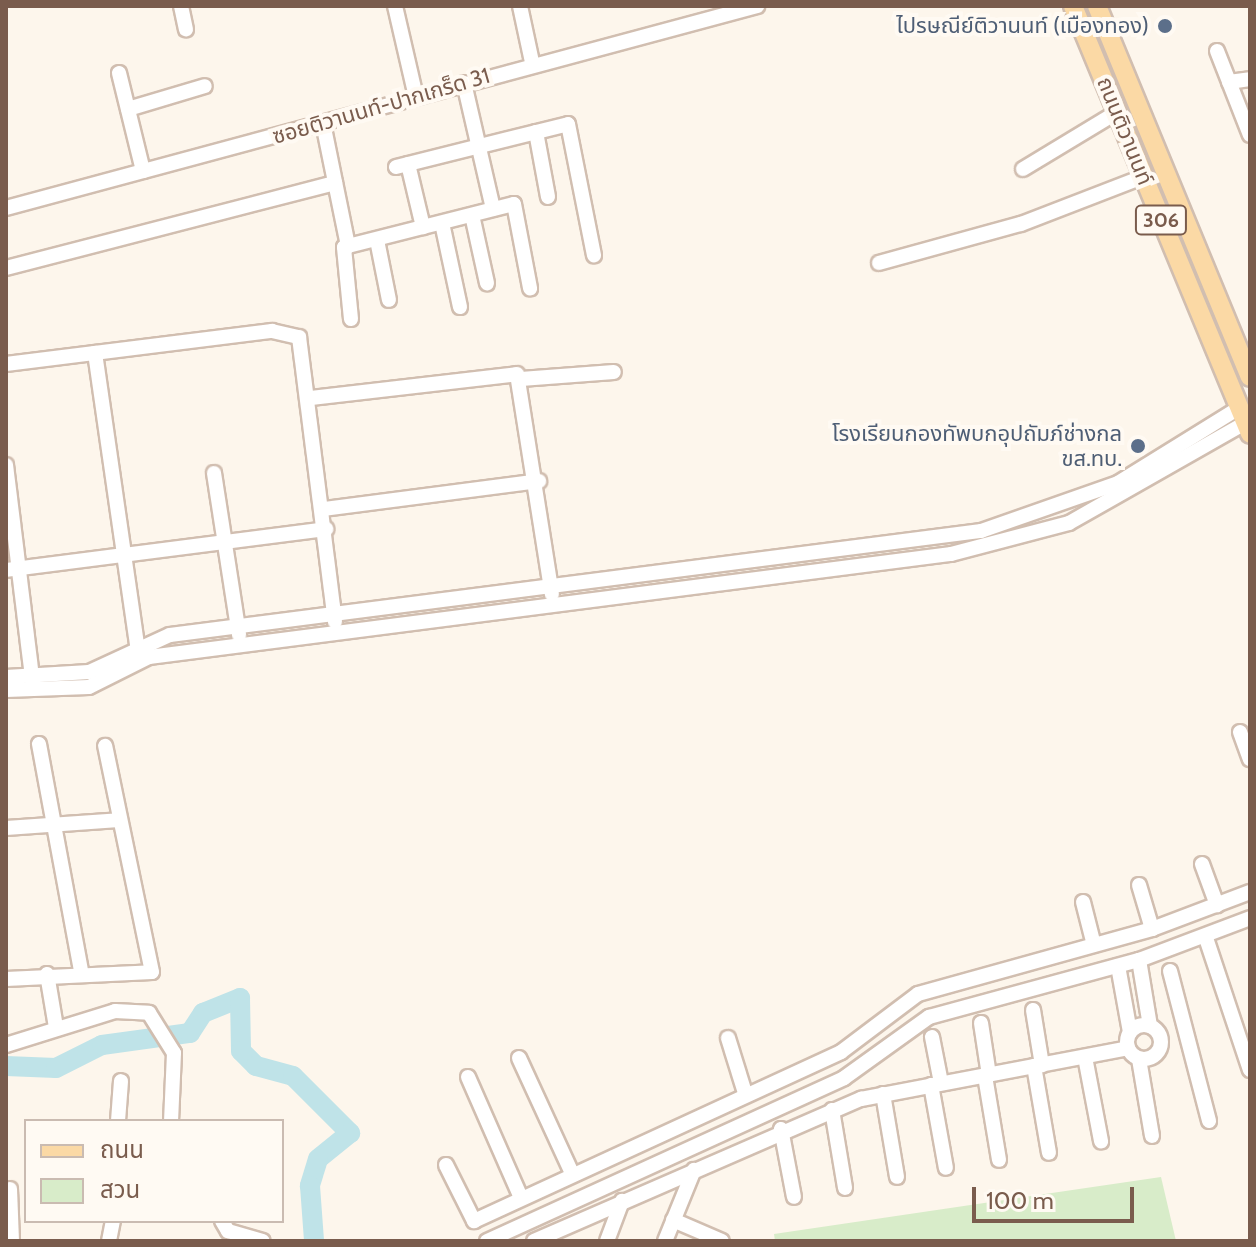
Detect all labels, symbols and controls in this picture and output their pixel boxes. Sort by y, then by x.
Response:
place label: ไปรษณีย์ติวานนท์ (เมืองทอง) [896,13,1149,39]
marker: ไปรษณีย์ติวานนท์ (เมืองทอง) [1156,17,1174,35]
street label: ซอยติวานนท์-ปากเกร็ด 31 [269,62,493,150]
street label: ถนนติวานนท์ [1091,73,1159,189]
road number: 306 [1133,204,1189,236]
place label: โรงเรียนกองทัพบกอุปถัมภ์ช่างกล ขส.ทบ. [832,420,1122,472]
marker: โรงเรียนกองทัพบกอุปถัมภ์ช่างกล ขส.ทบ. [1129,437,1147,455]
legend [24,1119,284,1223]
text: ถนน [100,1135,144,1164]
scale bar [976,1171,1138,1221]
text: สวน [100,1175,140,1204]
text: 100 m [986,1186,1054,1215]

